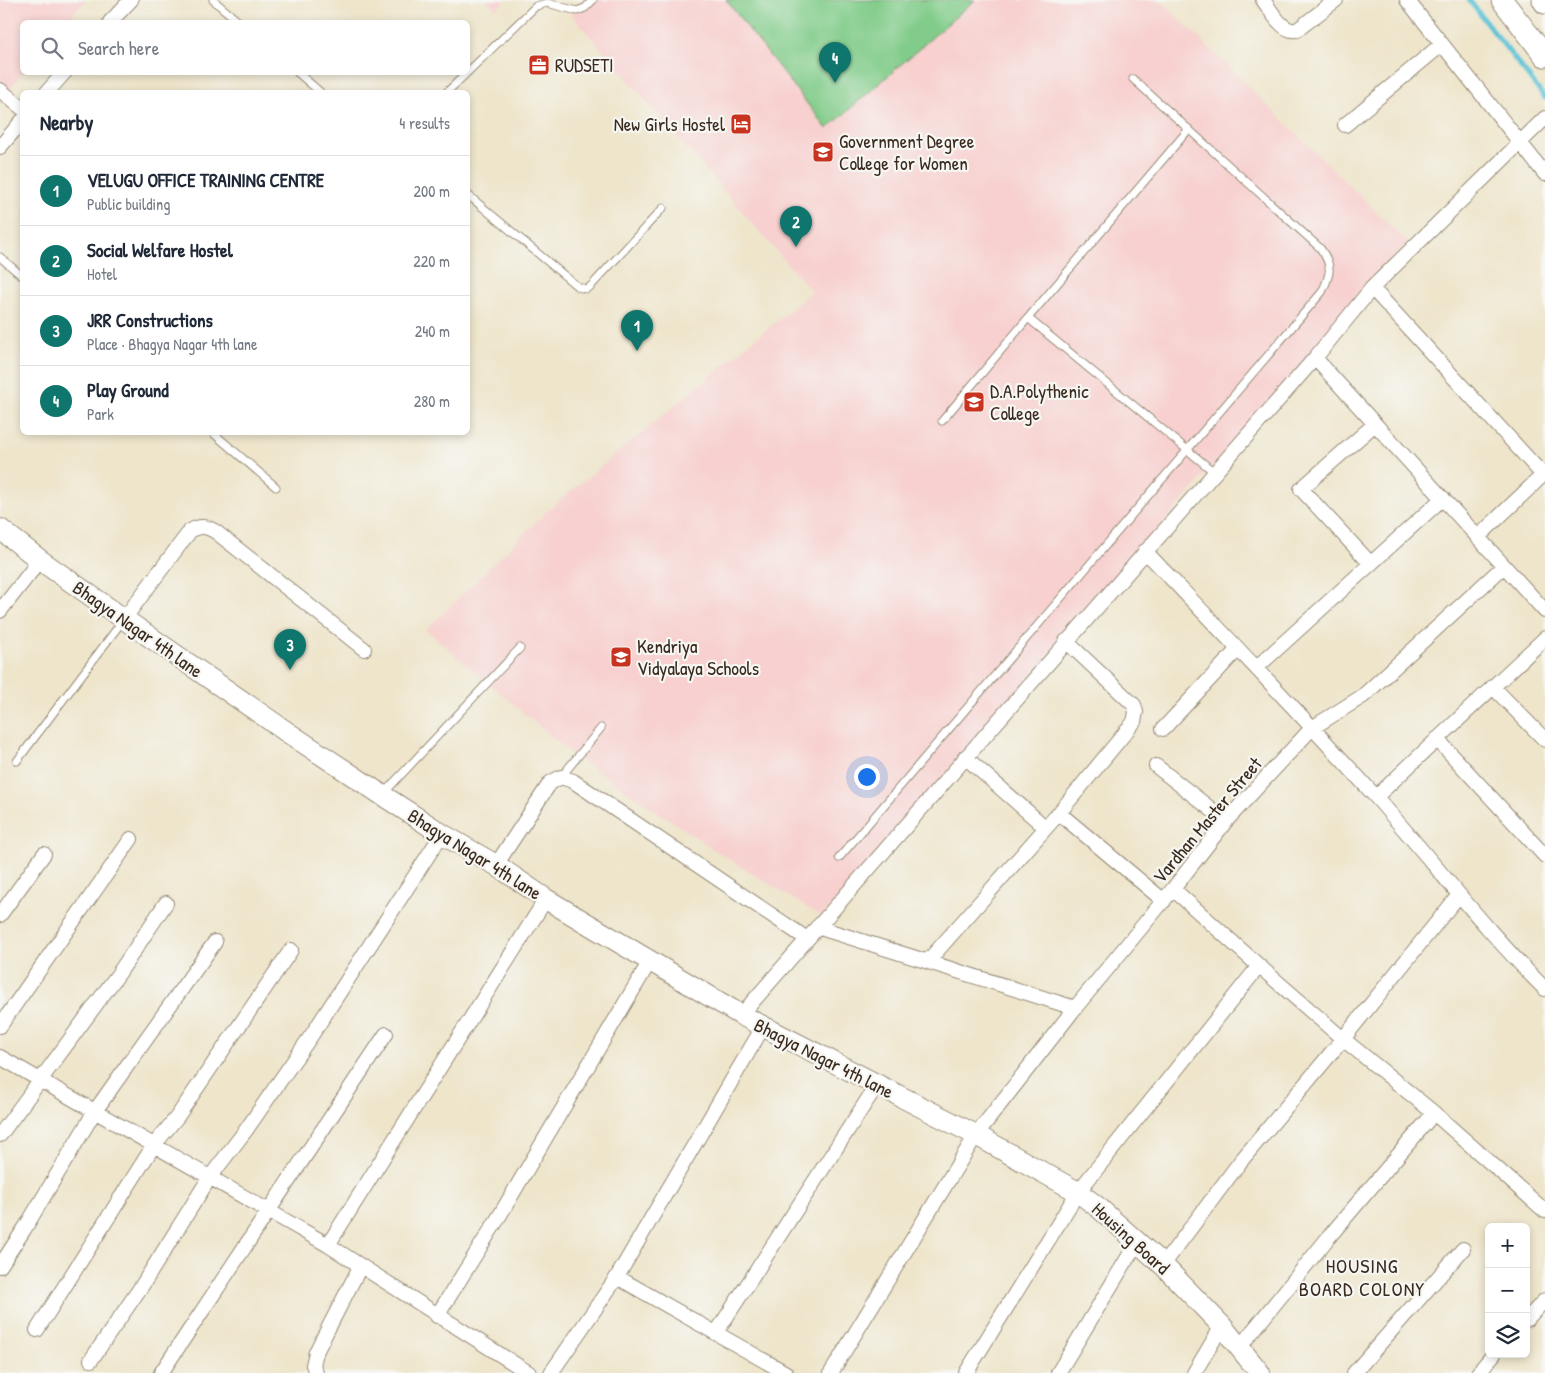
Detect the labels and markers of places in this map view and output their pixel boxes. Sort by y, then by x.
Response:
pin: 4 [819,42,851,83]
place label: RUDSETI [555,52,614,78]
office icon: RUDSETI [527,53,551,77]
place label: New Girls Hostel [614,111,726,137]
hotel icon: New Girls Hostel [729,112,753,136]
place label: Government Degree College for Women [839,128,975,176]
school or university icon: Government Degree College for Women [811,140,835,164]
pin: 2 [780,206,812,247]
pin: 1 [621,310,653,351]
place label: D.A.Polythenic College [990,378,1089,426]
school or university icon: D.A.Polythenic College [962,390,986,414]
pin: 3 [274,629,306,670]
place label: Kendriya Vidyalaya Schools [637,633,759,681]
school or university icon: Kendriya Vidyalaya Schools [609,645,633,669]

